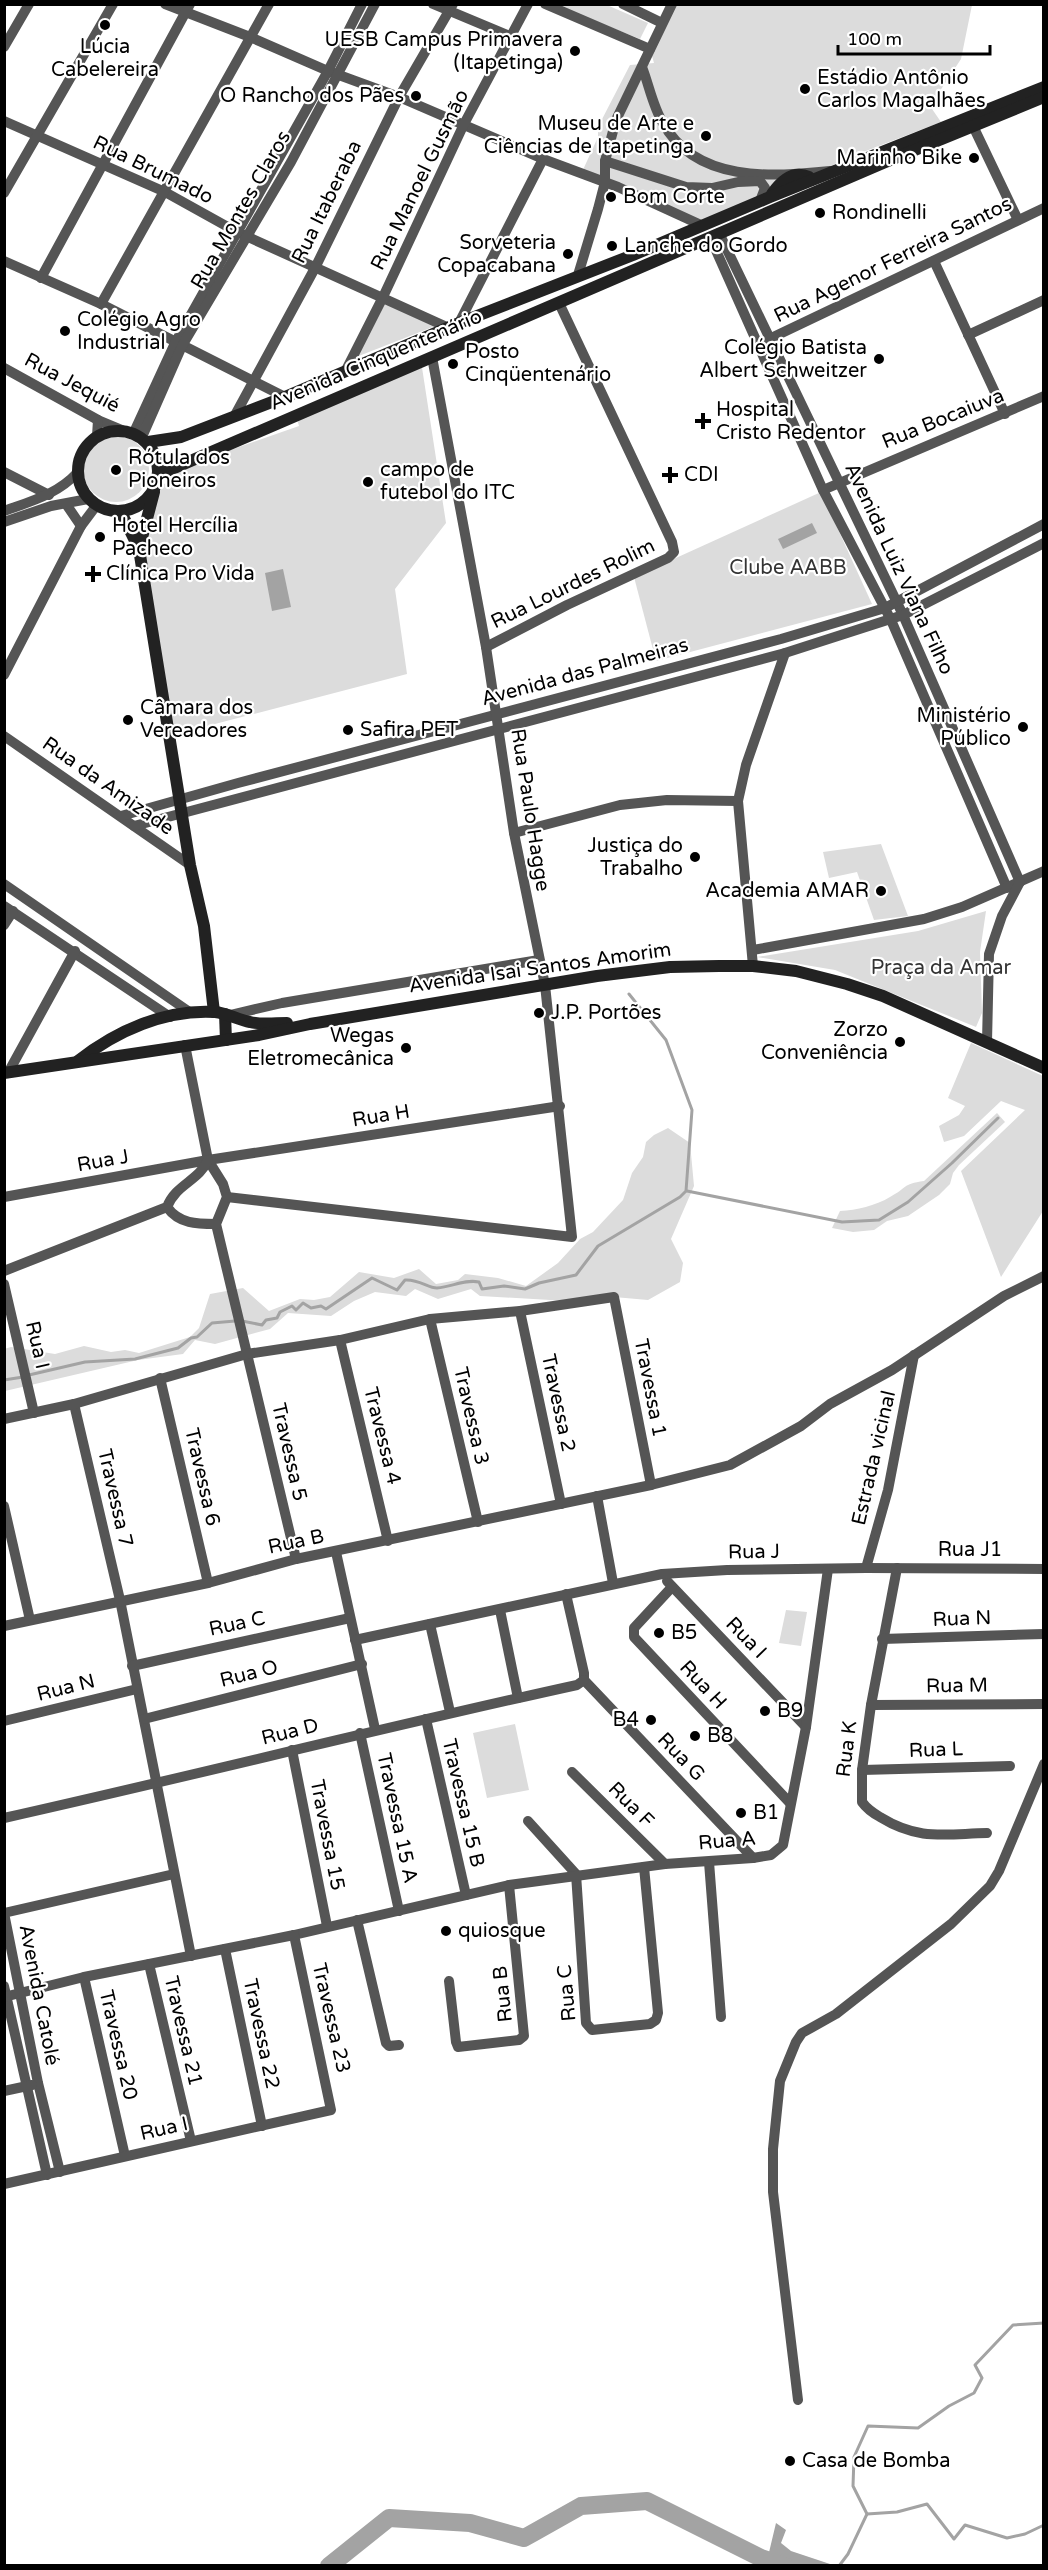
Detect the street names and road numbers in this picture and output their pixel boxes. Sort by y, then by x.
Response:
street label: Rua Manoel Gusmão [366,86,474,274]
street label: Rua Montes Claros [186,127,296,293]
street label: Rua Brumado [89,131,217,209]
street label: Rua Itaberaba [287,137,367,267]
street label: Rua Agenor Ferreira Santos [770,192,1016,328]
street label: Avenida Cinquentenário [266,304,486,416]
street label: Rua Jequié [20,348,124,418]
street label: Rua Bocaiuva [878,384,1008,454]
street label: Avenida Luiz Viana Filho [839,459,959,679]
street label: Rua Lourdes Rolim [487,534,659,634]
street label: Avenida das Palmeiras [479,633,691,711]
street label: Rua Paulo Hagge [505,727,555,893]
street label: Rua da Amizade [38,732,178,840]
street label: Avenida Isai Santos Amorim [407,938,673,998]
street label: Rua H [350,1100,412,1132]
street label: Rua J [75,1145,131,1177]
street label: Rua I [20,1319,54,1371]
street label: Travessa 1 [629,1337,671,1439]
street label: Travessa 2 [536,1352,580,1454]
street label: Travessa 3 [448,1365,494,1467]
street label: Travessa 4 [358,1385,406,1487]
street label: Estrada vicinal [847,1388,901,1528]
street label: Travessa 5 [266,1401,312,1503]
street label: Travessa 6 [179,1426,225,1528]
street label: Travessa 7 [92,1447,138,1549]
street label: Rua B [266,1524,326,1560]
street label: Rua J1 [938,1538,1002,1562]
street label: Rua J [728,1540,780,1564]
street label: Rua C [207,1606,267,1642]
street label: Rua N [932,1606,992,1632]
street label: Rua I [721,1612,771,1664]
street label: Rua O [217,1655,281,1693]
street label: Rua H [674,1656,732,1714]
street label: Rua N [35,1669,97,1707]
street label: Rua M [926,1673,988,1699]
street label: Rua D [259,1713,321,1751]
street label: Rua K [832,1720,862,1778]
street label: Rua G [652,1728,710,1786]
street label: Travessa 15 B [437,1736,489,1870]
street label: Rua L [908,1737,964,1763]
street label: Travessa 15 A [372,1751,422,1885]
street label: Rua F [603,1777,659,1833]
street label: Travessa 15 [305,1778,349,1892]
street label: Rua A [697,1827,757,1855]
street label: Avenida Catolé [14,1922,64,2068]
street label: Travessa 23 [307,1961,355,2075]
street label: Rua C [553,1964,581,2022]
street label: Rua B [488,1965,518,2023]
street label: Travessa 21 [159,1974,207,2088]
street label: Travessa 22 [238,1977,284,2091]
street label: Travessa 20 [94,1988,142,2102]
street label: Rua I [138,2112,190,2146]

